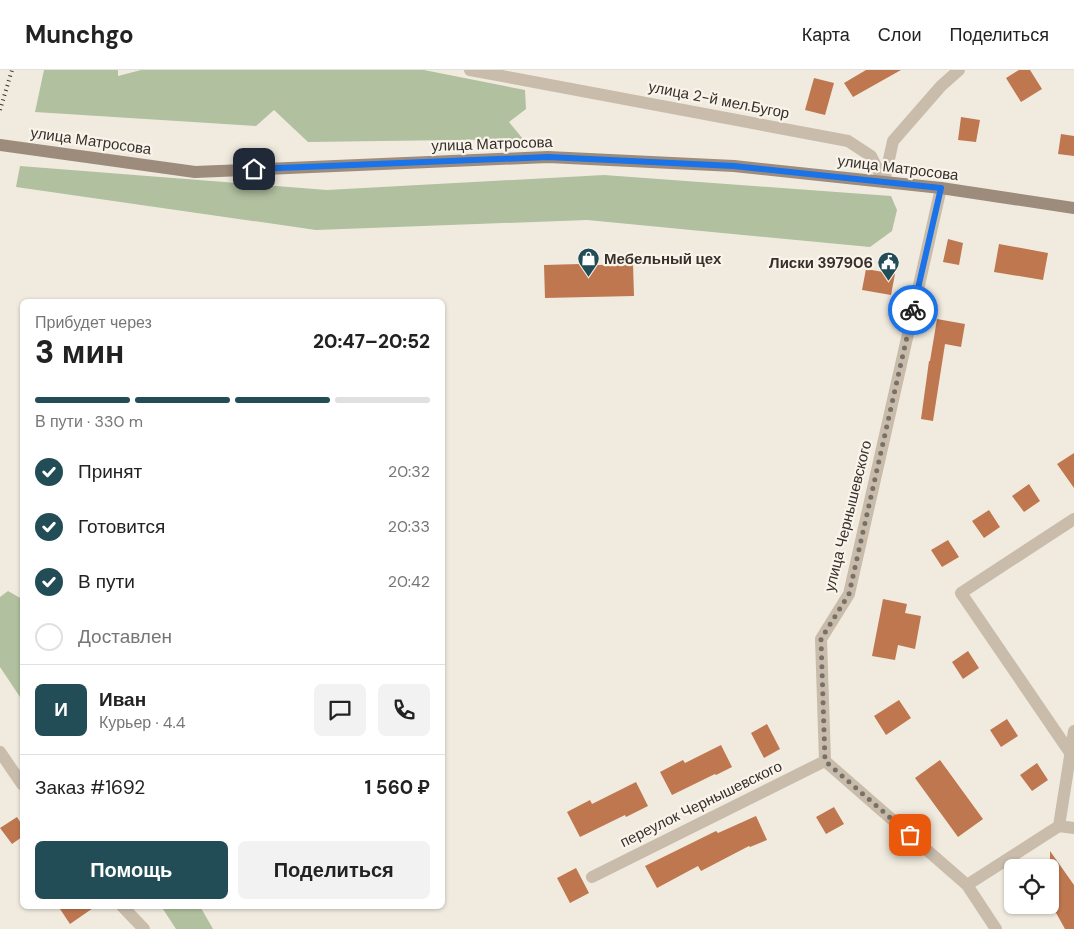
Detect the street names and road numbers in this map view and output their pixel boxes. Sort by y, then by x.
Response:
street label: улица 2-й мел.Бугор [647,77,791,123]
street label: улица Матросова [29,123,153,159]
street label: улица Матросова [431,132,554,156]
street label: улица Матросова [836,151,960,185]
street label: улица Чернышевского [820,438,876,594]
street label: переулок Чернышевского [617,756,785,852]

